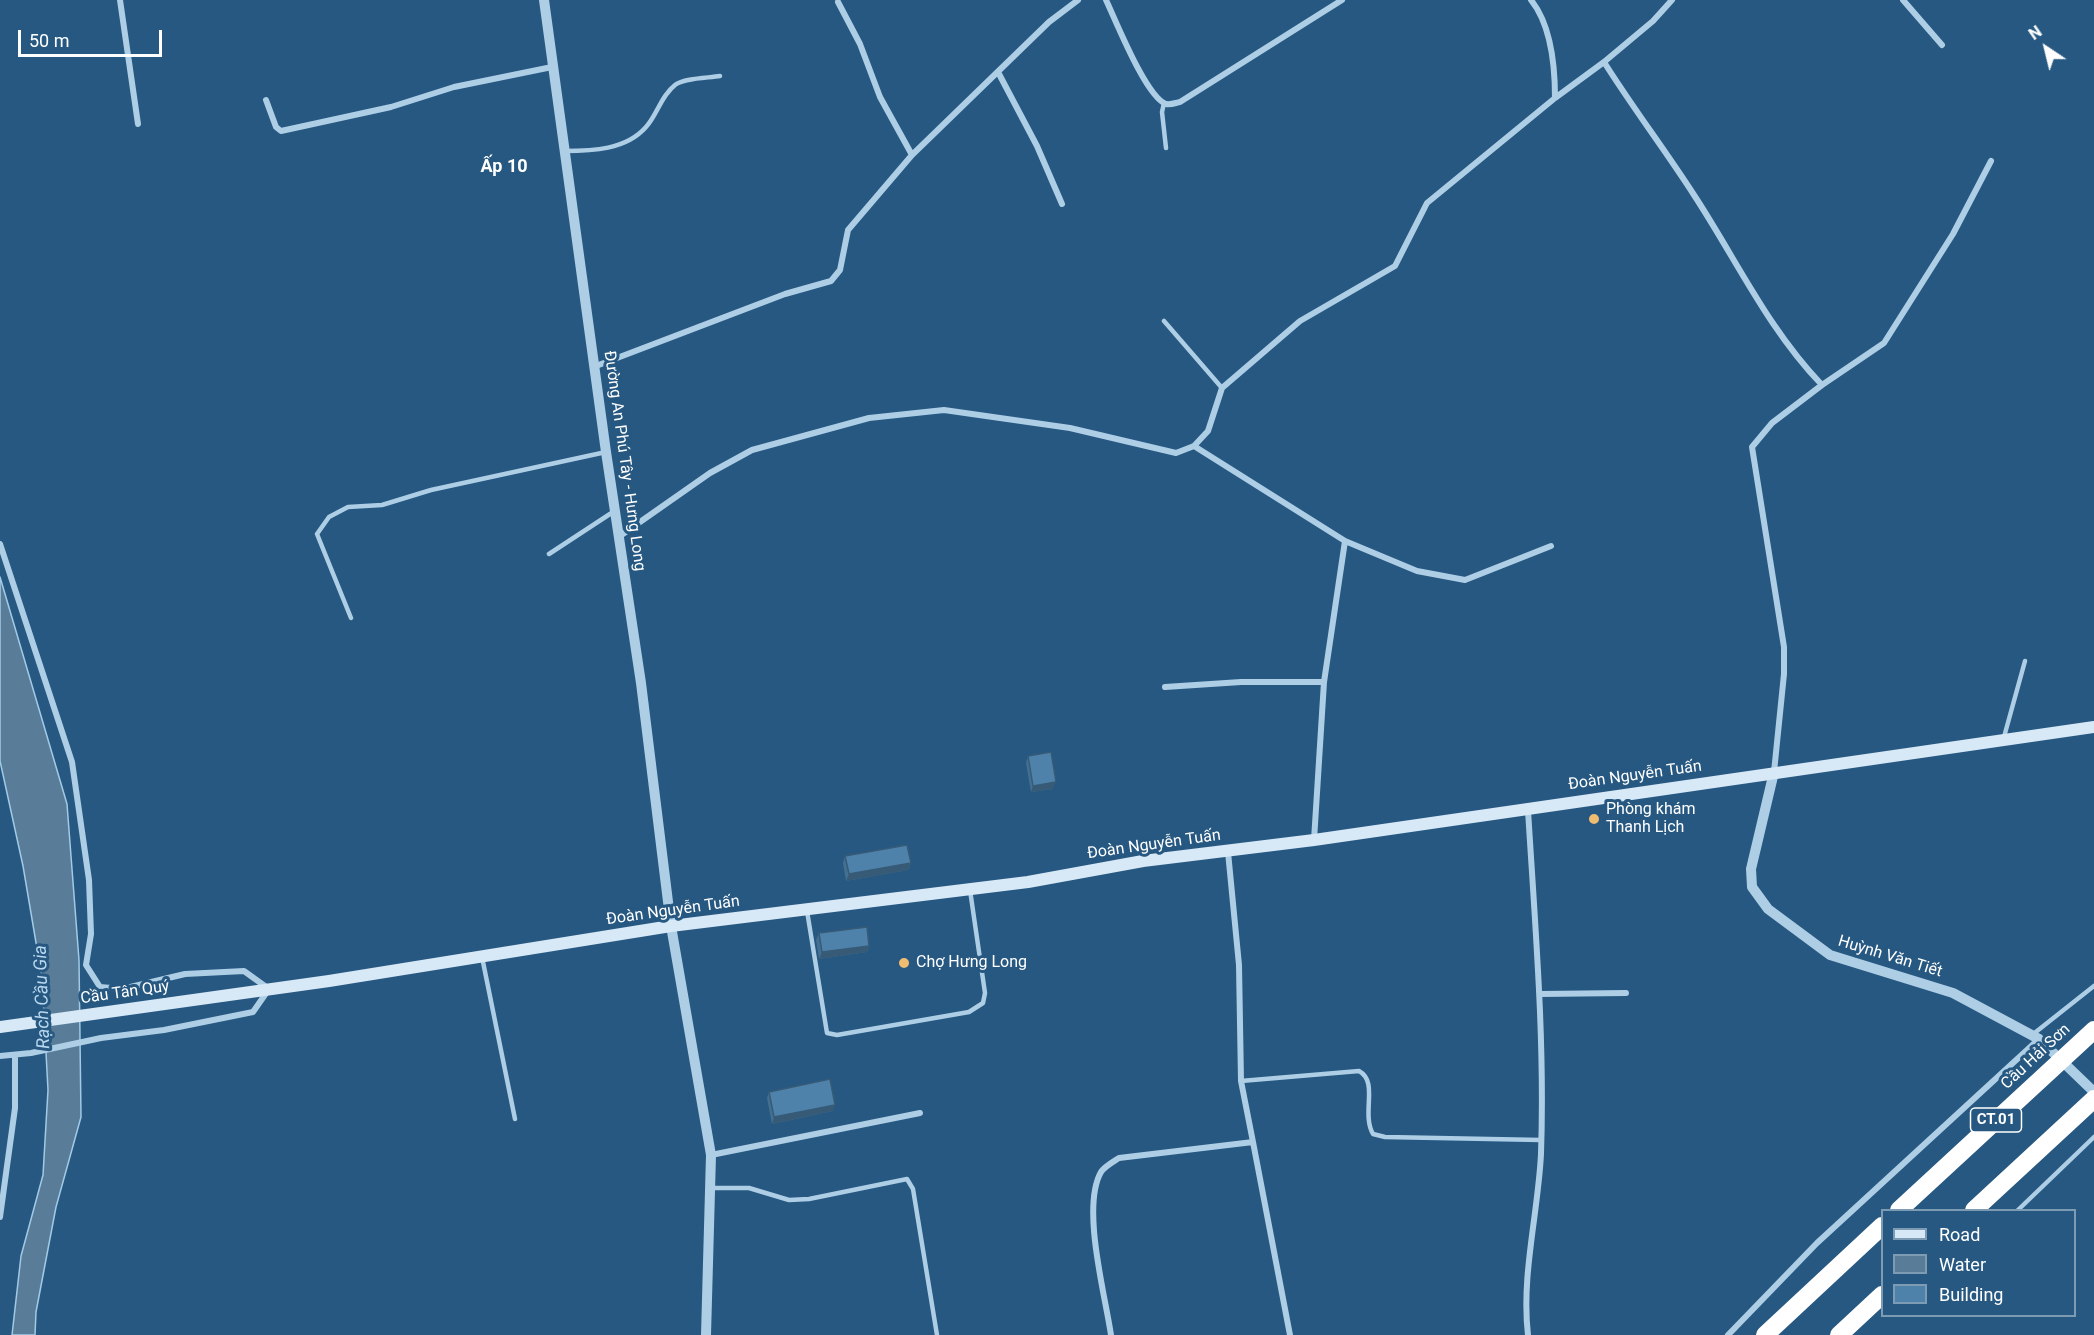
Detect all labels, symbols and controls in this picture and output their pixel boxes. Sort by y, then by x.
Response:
scale bar [21,18,165,56]
north arrow [2016,18,2076,78]
text: N [2025,22,2045,44]
text: 50 m [29,30,69,51]
district label: Ấp 10 [480,156,528,178]
street label: Đường An Phú Tây - Hưng Long [599,350,649,572]
street label: Đoàn Nguyễn Tuấn [1567,757,1703,795]
place label: Phòng khám Thanh Lịch [1606,800,1695,838]
marker: Phòng khám Thanh Lịch [1587,812,1601,826]
street label: Đoàn Nguyễn Tuấn [1086,826,1222,864]
street label: Đoàn Nguyễn Tuấn [605,892,741,930]
street label: Huỳnh Văn Tiết [1836,932,1944,982]
water label: Rạch Cầu Gia [30,945,56,1049]
place label: Chợ Hưng Long [916,953,1027,973]
marker: Chợ Hưng Long [897,956,911,970]
street label: Cầu Tân Quý [79,977,171,1009]
street label: Cầu Hải Sơn [1998,1020,2074,1094]
road number: CT.01 [1970,1108,2022,1132]
legend [1881,1209,2076,1317]
text: Road [1939,1224,1980,1245]
text: Water [1939,1254,1986,1275]
text: Building [1939,1284,2003,1305]

